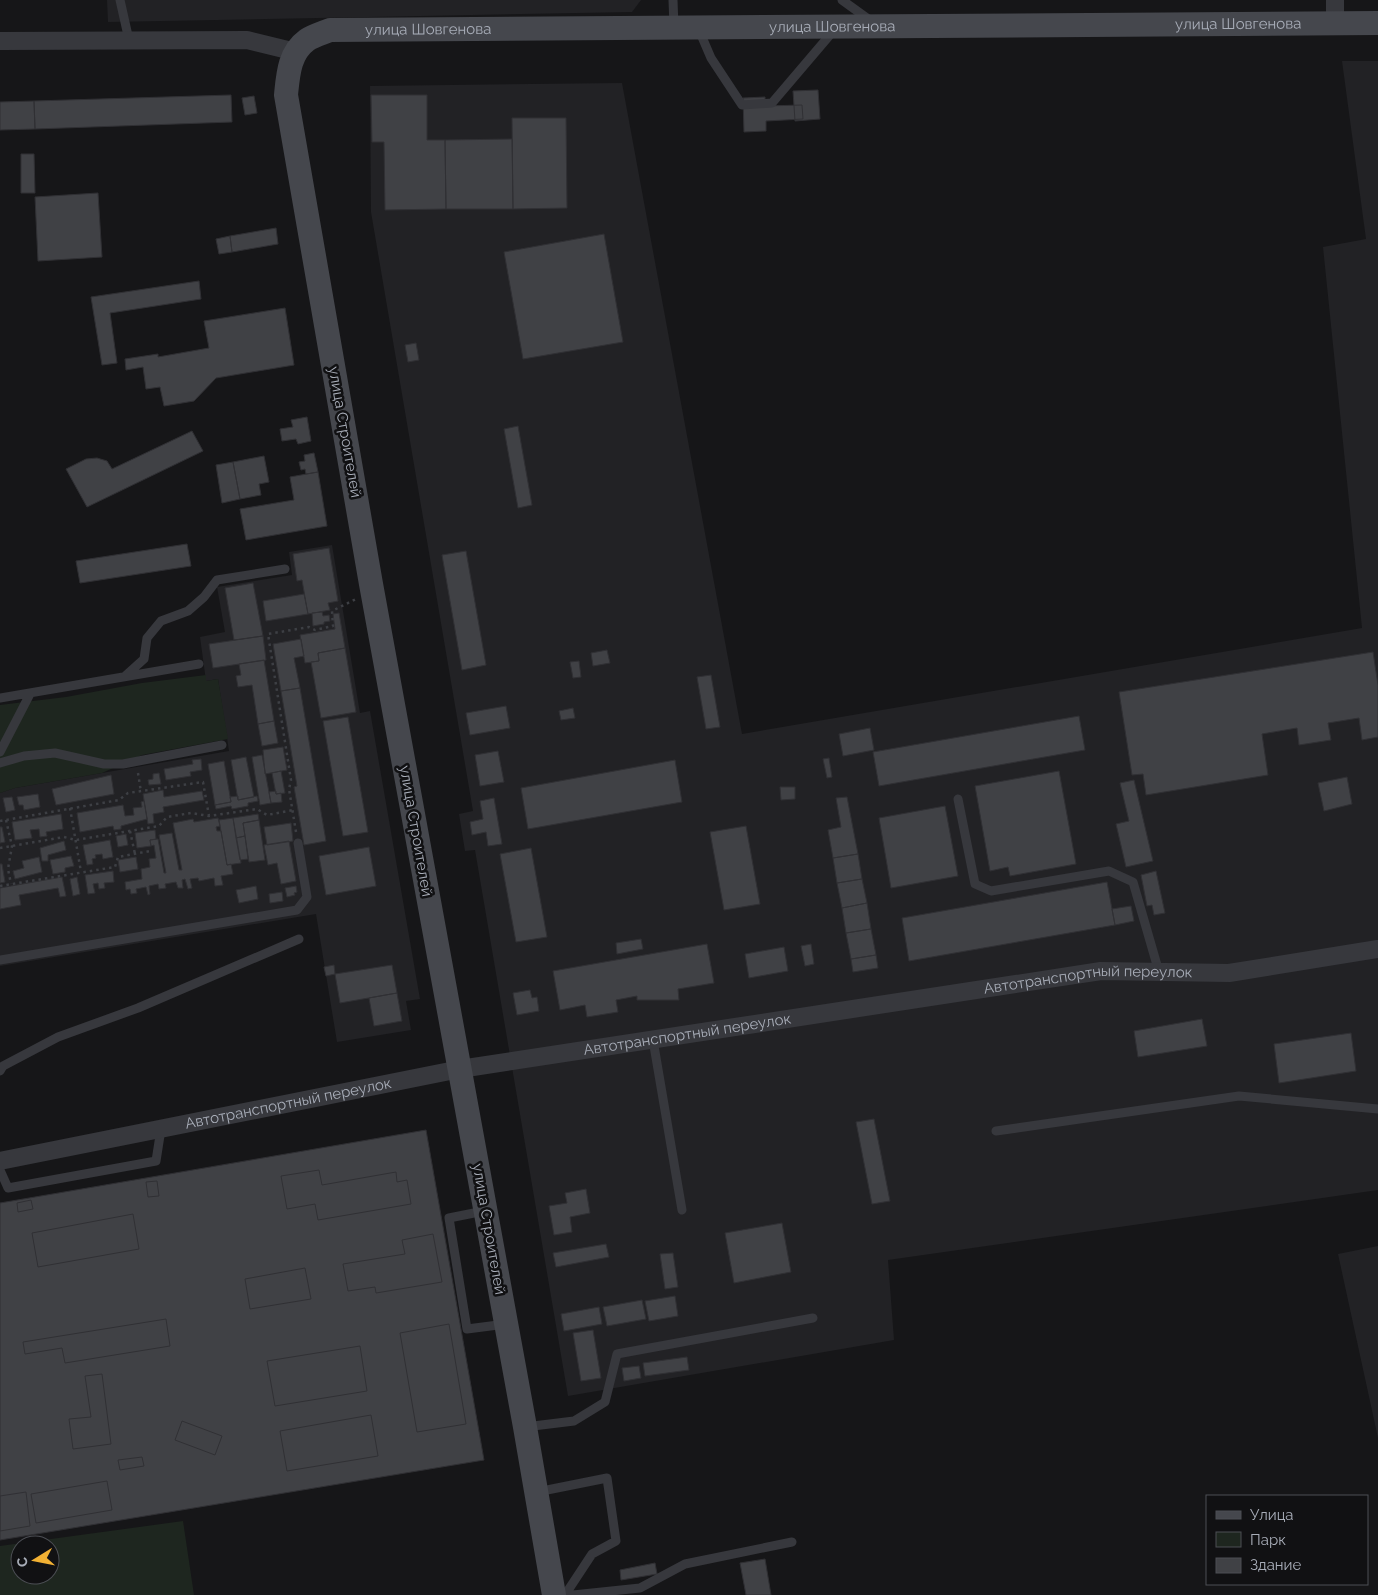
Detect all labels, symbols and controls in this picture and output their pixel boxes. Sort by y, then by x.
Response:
street label: улица Шовгенова [1175,15,1301,33]
street label: улица Шовгенова [769,17,895,36]
street label: улица Шовгенова [365,20,491,39]
street label: улица Строителей [325,365,365,499]
street label: улица Строителей [396,764,436,898]
street label: Автотранспортный переулок [982,962,1193,998]
street label: Автотранспортный переулок [582,1009,793,1059]
street label: Автотранспортный переулок [184,1074,393,1133]
street label: улица Строителей [469,1162,509,1296]
legend [1206,1495,1368,1585]
text: Улица [1250,1506,1294,1524]
text: Парк [1250,1531,1286,1549]
north arrow [10,1535,60,1585]
text: С [13,1556,31,1568]
text: Здание [1250,1556,1302,1574]

